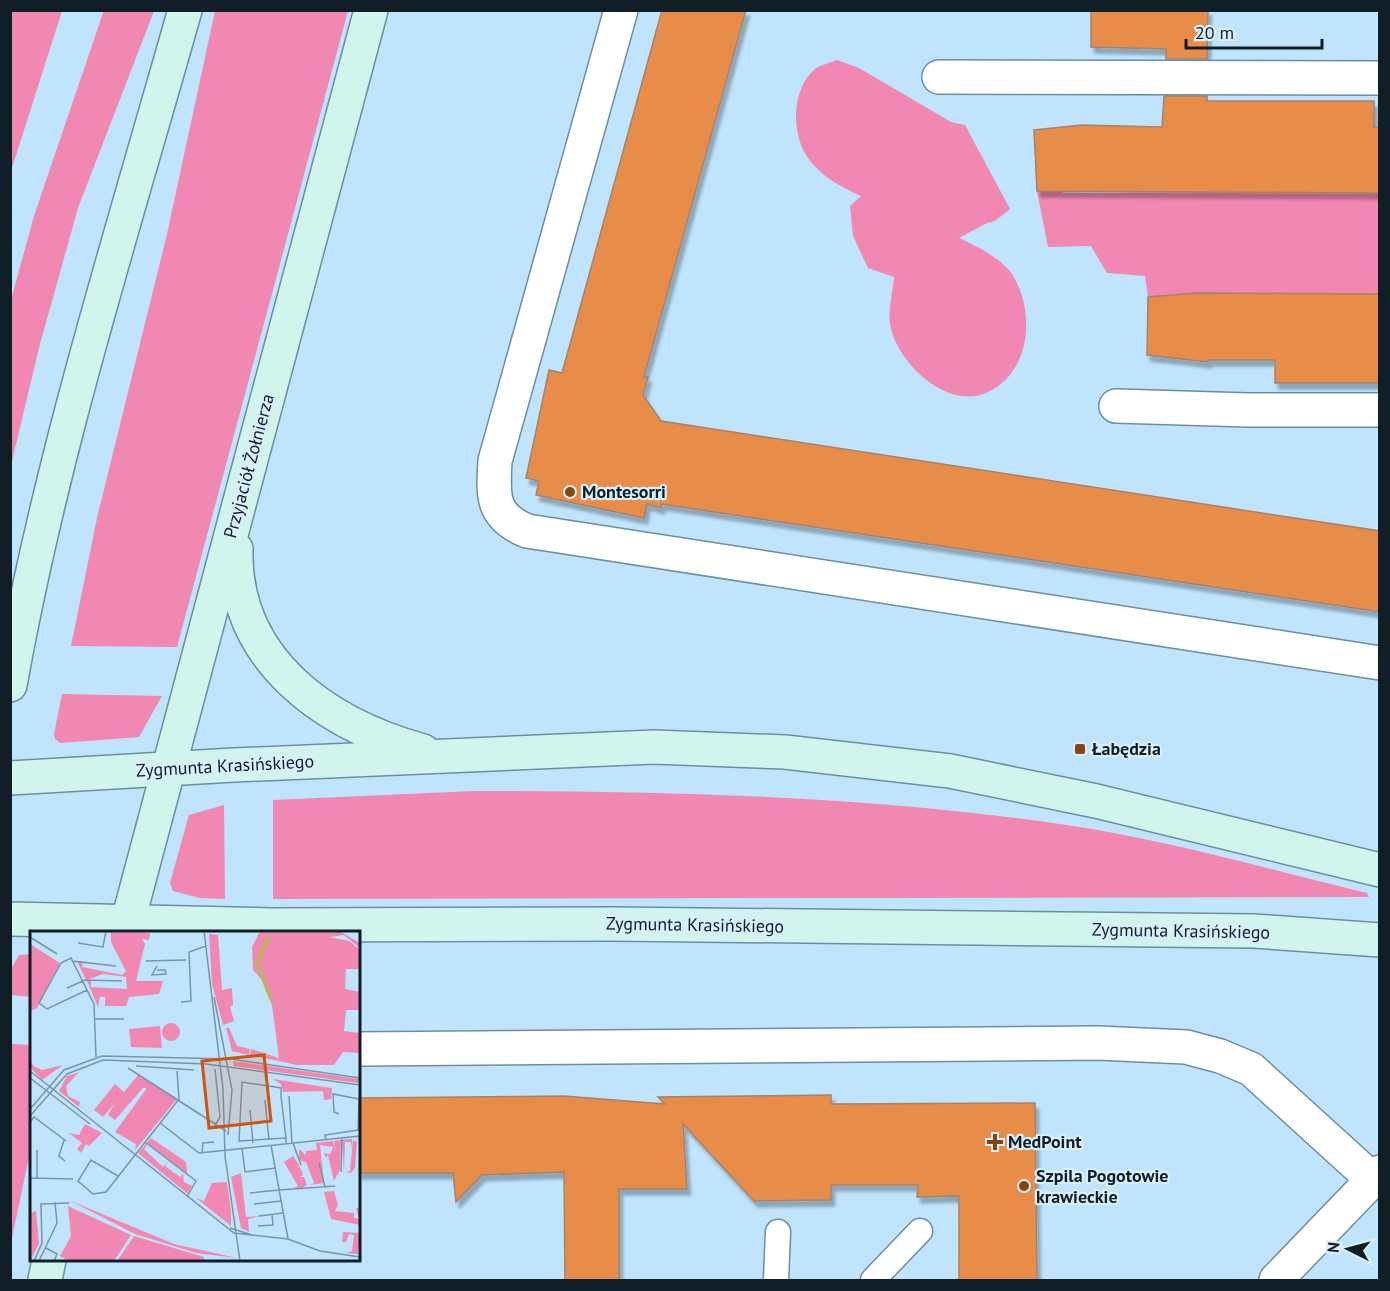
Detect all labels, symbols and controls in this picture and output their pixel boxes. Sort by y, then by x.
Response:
scale bar [1186,12,1322,50]
text: 20 m [1195,21,1234,44]
street label: Przyjaciół Żołnierza [218,391,279,541]
place label: Montesorri [582,480,666,503]
marker: Montesorri [563,485,577,499]
place label: Łabędzia [1092,737,1161,760]
marker: Łabędzia [1073,742,1087,756]
street label: Zygmunta Krasińskiego [135,749,315,782]
street label: Zygmunta Krasińskiego [606,911,784,938]
street label: Zygmunta Krasińskiego [1092,917,1270,944]
inset map [30,931,360,1261]
place label: MedPoint [1008,1130,1082,1153]
marker: MedPoint [986,1133,1004,1151]
place label: Szpila Pogotowie krawieckie [1036,1164,1168,1208]
marker: Szpila Pogotowie krawieckie [1017,1179,1031,1193]
north arrow [1318,1219,1378,1279]
text: N [1323,1241,1344,1254]

